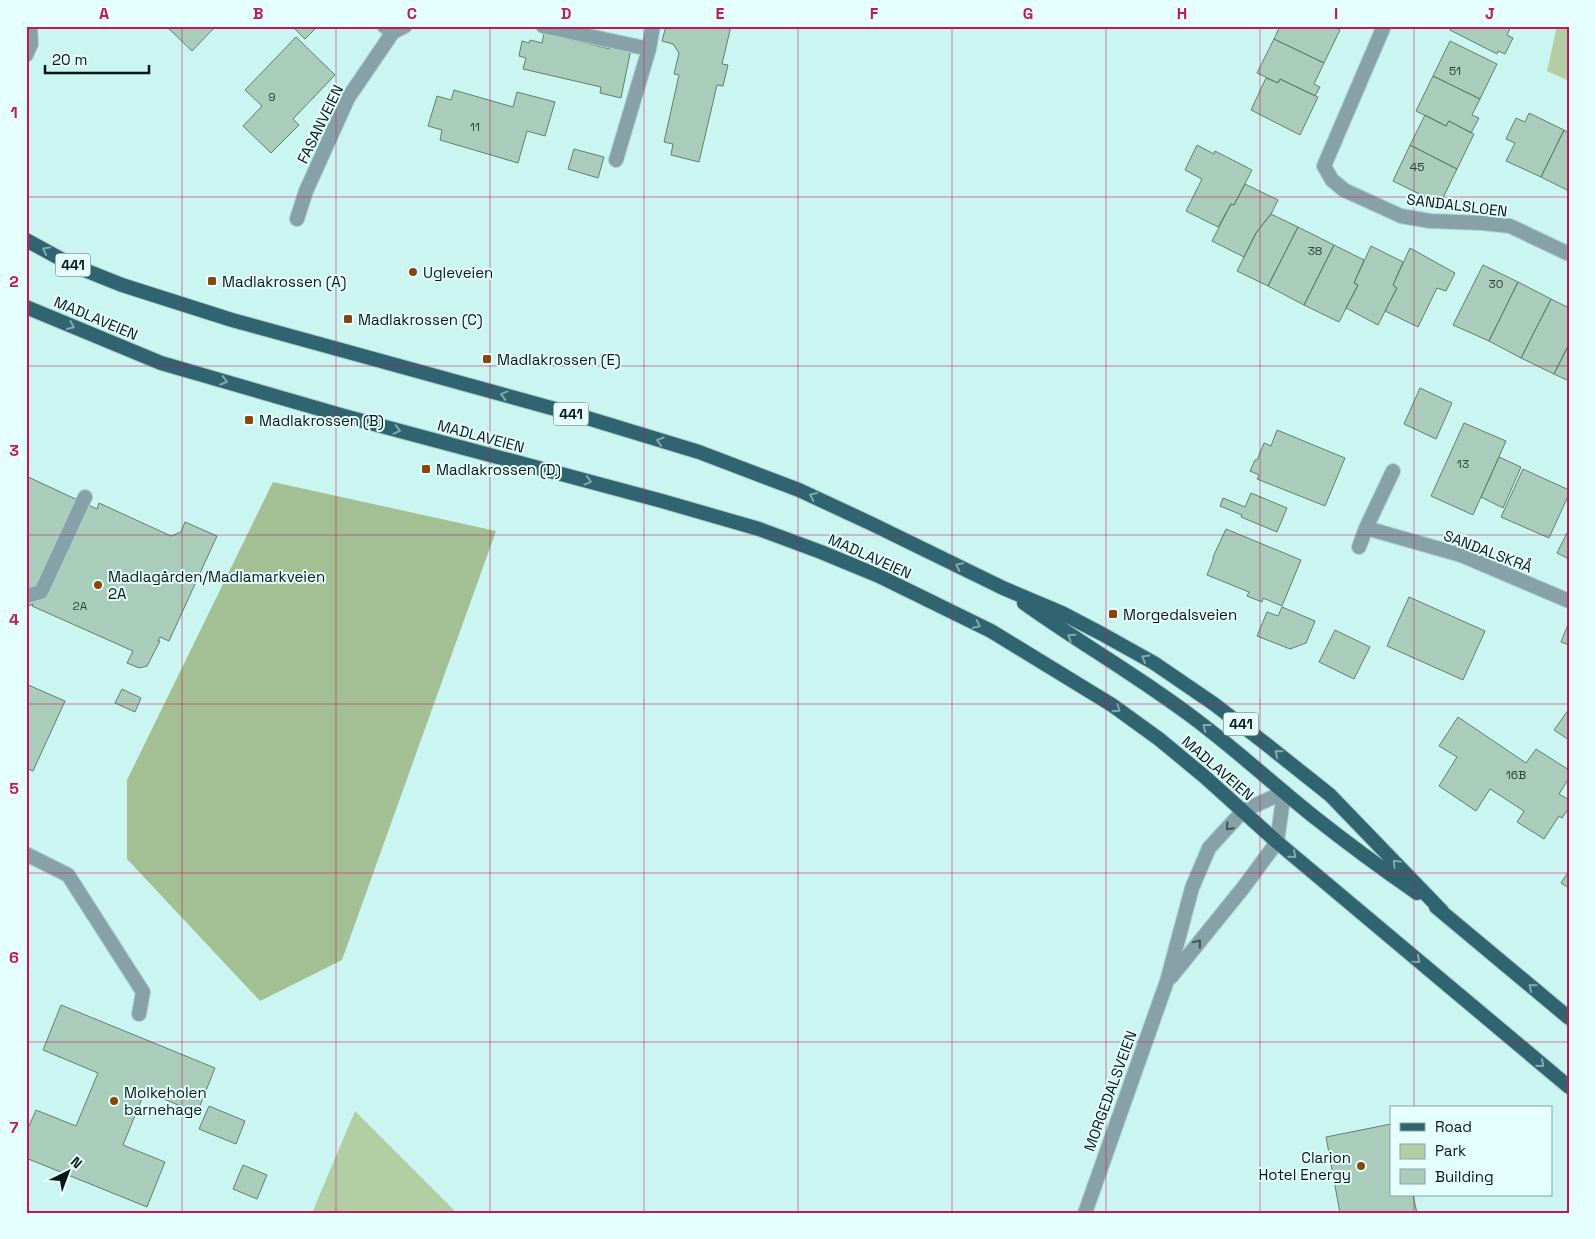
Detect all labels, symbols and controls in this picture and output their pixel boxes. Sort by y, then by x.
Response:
text: A [99,3,109,24]
text: B [253,3,263,24]
text: C [407,3,417,24]
text: D [561,3,571,24]
text: E [716,3,725,24]
text: F [870,3,879,24]
text: G [1023,3,1033,24]
text: H [1177,3,1187,24]
text: I [1334,3,1338,24]
text: J [1485,3,1495,24]
scale bar [45,42,149,74]
text: 20 m [52,50,87,69]
house number: 51 [1449,63,1461,79]
street label: FASANVEIEN [293,82,347,166]
house number: 9 [268,89,276,105]
text: 1 [10,102,18,123]
house number: 11 [470,119,480,135]
house number: 45 [1410,159,1424,175]
street label: SANDALSLOEN [1405,189,1509,221]
house number: 38 [1308,243,1322,259]
one-way arrow [42,246,51,256]
road number: 441 [56,254,90,276]
place label: Ugleveien [423,263,493,282]
marker: Ugleveien [407,266,419,278]
text: 2 [9,271,19,292]
place label: Madlakrossen (A) [222,272,346,292]
marker: Madlakrossen (A) [206,275,218,287]
house number: 30 [1489,276,1503,292]
street label: MADLAVEIEN [51,292,141,344]
place label: Madlakrossen (C) [358,310,483,330]
marker: Madlakrossen (C) [342,313,354,325]
one-way arrow [66,319,75,330]
place label: Madlakrossen (E) [497,350,621,370]
marker: Madlakrossen (E) [481,353,493,365]
one-way arrow [219,375,227,385]
one-way arrow [501,391,509,401]
road number: 441 [554,402,588,426]
place label: Madlakrossen (B) [259,411,384,431]
marker: Madlakrossen (B) [243,414,255,426]
street label: MADLAVEIEN [436,415,526,457]
one-way arrow [393,424,401,435]
one-way arrow [657,436,665,446]
text: 3 [9,440,19,461]
house number: 13 [1457,456,1469,472]
place label: Madlakrossen (D) [436,460,561,480]
marker: Madlakrossen (D) [420,463,432,475]
one-way arrow [583,475,592,486]
one-way arrow [809,492,818,503]
street label: SANDALSKRÅ [1441,525,1535,577]
street label: MADLAVEIEN [825,529,915,583]
one-way arrow [955,562,964,573]
place label: Madlagården/Madlamarkveien 2A [108,567,325,603]
marker: Madlagården/Madlamarkveien 2A [92,579,104,591]
house number: 2A [73,598,88,614]
place label: Morgedalsveien [1123,605,1237,624]
marker: Morgedalsveien [1107,608,1119,620]
text: 4 [9,609,19,630]
one-way arrow [972,619,981,629]
one-way arrow [1068,633,1077,643]
one-way arrow [1142,655,1151,665]
one-way arrow [1111,703,1121,712]
road number: 441 [1224,712,1258,736]
one-way arrow [1203,725,1212,733]
street label: MADLAVEIEN [1178,732,1258,804]
one-way arrow [1274,749,1283,758]
house number: 16B [1506,767,1526,783]
text: 5 [9,778,19,799]
one-way arrow [1226,821,1235,830]
one-way arrow [1287,849,1296,858]
one-way arrow [1393,860,1402,869]
one-way arrow [1192,940,1201,949]
text: 6 [9,947,19,968]
one-way arrow [1411,954,1420,962]
one-way arrow [1528,983,1537,992]
street label: MORGEDALSVEIEN [1079,1028,1141,1154]
one-way arrow [1536,1059,1545,1068]
place label: Molkeholen barnehage [124,1083,207,1119]
marker: Molkeholen barnehage [108,1095,120,1107]
legend [1390,1106,1552,1196]
text: 7 [10,1117,19,1138]
text: Road [1435,1117,1472,1136]
text: Park [1435,1141,1466,1160]
north arrow [42,1146,92,1196]
place label: Clarion Hotel Energy [1258,1148,1351,1184]
text: N [67,1153,86,1172]
marker: Clarion Hotel Energy [1355,1160,1367,1172]
text: Building [1435,1167,1494,1186]

